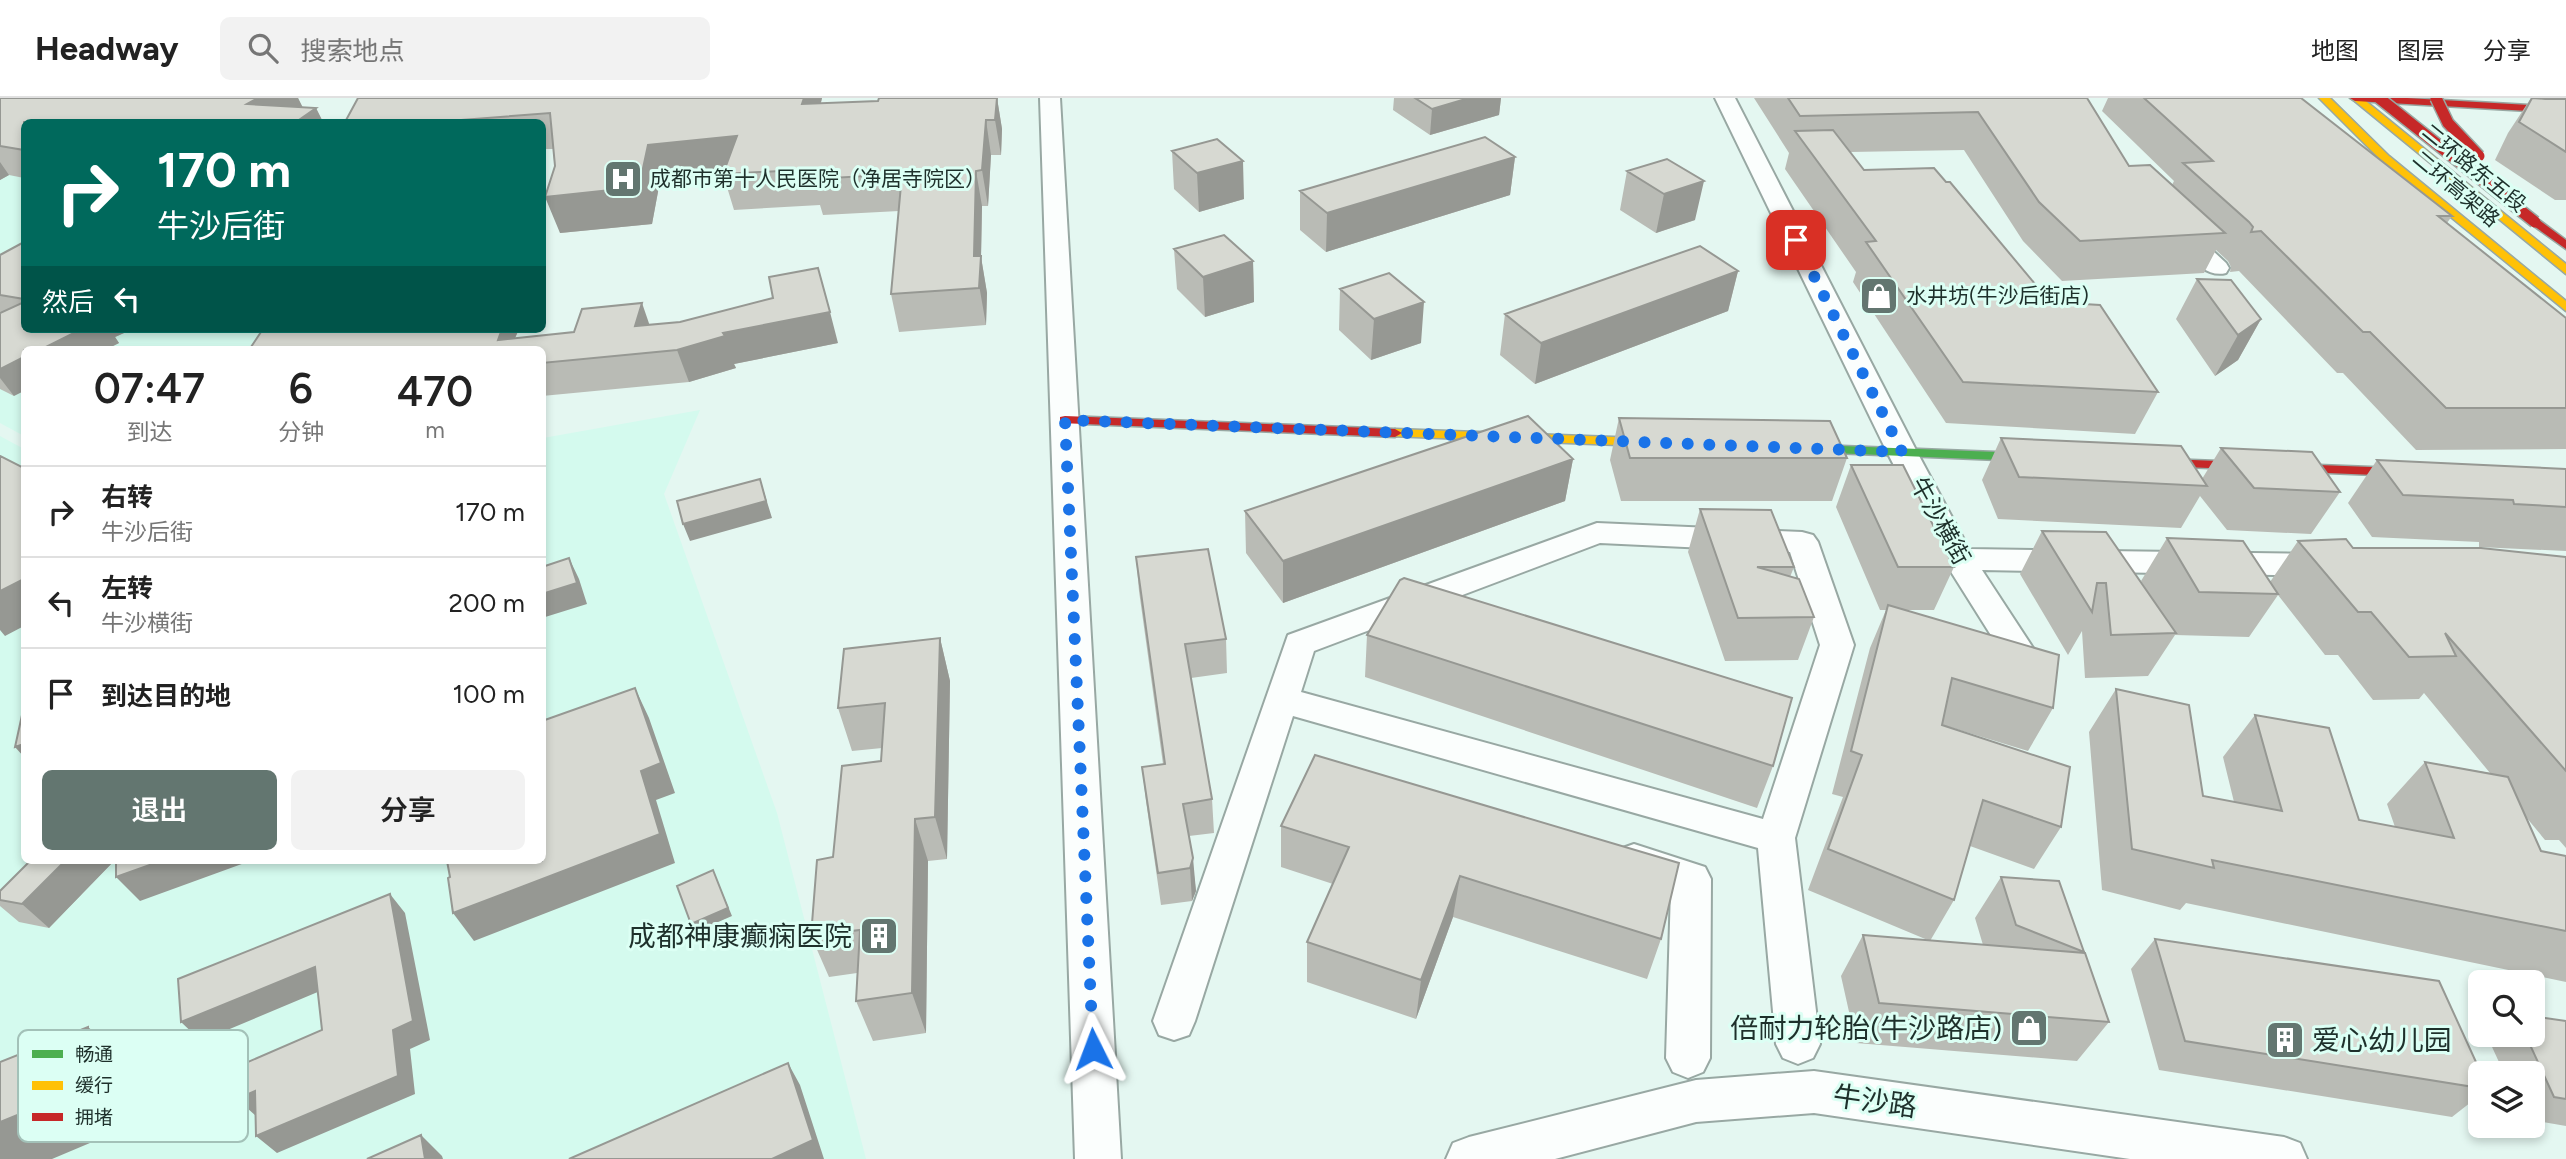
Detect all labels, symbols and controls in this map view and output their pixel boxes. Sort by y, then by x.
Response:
search box [220,17,710,80]
text: Headway [35,29,178,68]
icon: search [244,29,282,67]
text: 搜索地点 [300,35,404,67]
text: 地图 [2311,36,2359,65]
text: 图层 [2397,36,2445,65]
text: 分享 [2483,36,2531,65]
street label: 二环路东五段 [2417,118,2531,217]
text: 170 m [157,140,291,199]
street label: 二环高架路 [2408,145,2505,232]
icon: right [42,147,133,238]
hospital icon: 成都市第十人民医院（净居寺院区） [602,158,644,200]
place label: 成都市第十人民医院（净居寺院区） [650,166,986,191]
text: 牛沙后街 [157,207,285,245]
pin [1766,210,1826,270]
icon: arrive [1777,221,1815,259]
shop icon: 水井坊(牛沙后街店) [1858,275,1900,317]
icon: left [108,280,146,318]
place label: 水井坊(牛沙后街店) [1906,283,2089,308]
text: 然后 [42,286,94,318]
text: 07:47 [94,363,205,414]
text: 6 [289,363,313,414]
text: 470 [397,366,473,417]
text: m [425,416,445,444]
text: 到达 [126,418,172,446]
text: 分钟 [278,418,324,446]
street label: 牛沙横街 [1904,472,1976,570]
text: 右转 [101,481,153,513]
icon: right [42,493,80,531]
text: 170 m [455,496,525,528]
text: 牛沙后街 [101,518,193,546]
text: 左转 [101,572,153,604]
icon: left [42,584,80,622]
text: 200 m [449,587,525,619]
text: 牛沙横街 [101,609,193,637]
icon: arrive [42,675,80,713]
text: 100 m [452,678,525,710]
text: 到达目的地 [101,680,231,712]
button: 退出 [42,770,277,850]
button: 分享 [291,770,525,850]
building icon: 成都神康癫痫医院 [858,915,900,957]
place label: 成都神康癫痫医院 [628,919,852,953]
map controls [2468,970,2545,1138]
button: search [2468,970,2545,1047]
shop icon: 倍耐力轮胎(牛沙路店) [2008,1007,2050,1049]
place label: 倍耐力轮胎(牛沙路店) [1730,1011,2002,1045]
position arrow [1056,1012,1130,1086]
building icon: 爱心幼儿园 [2264,1019,2306,1061]
place label: 爱心幼儿园 [2312,1023,2452,1057]
legend [18,1030,248,1142]
text: 畅通 [75,1043,113,1066]
button: layers [2468,1061,2545,1138]
text: 缓行 [75,1074,113,1097]
street label: 牛沙路 [1831,1078,1919,1124]
text: 拥堵 [75,1106,113,1129]

